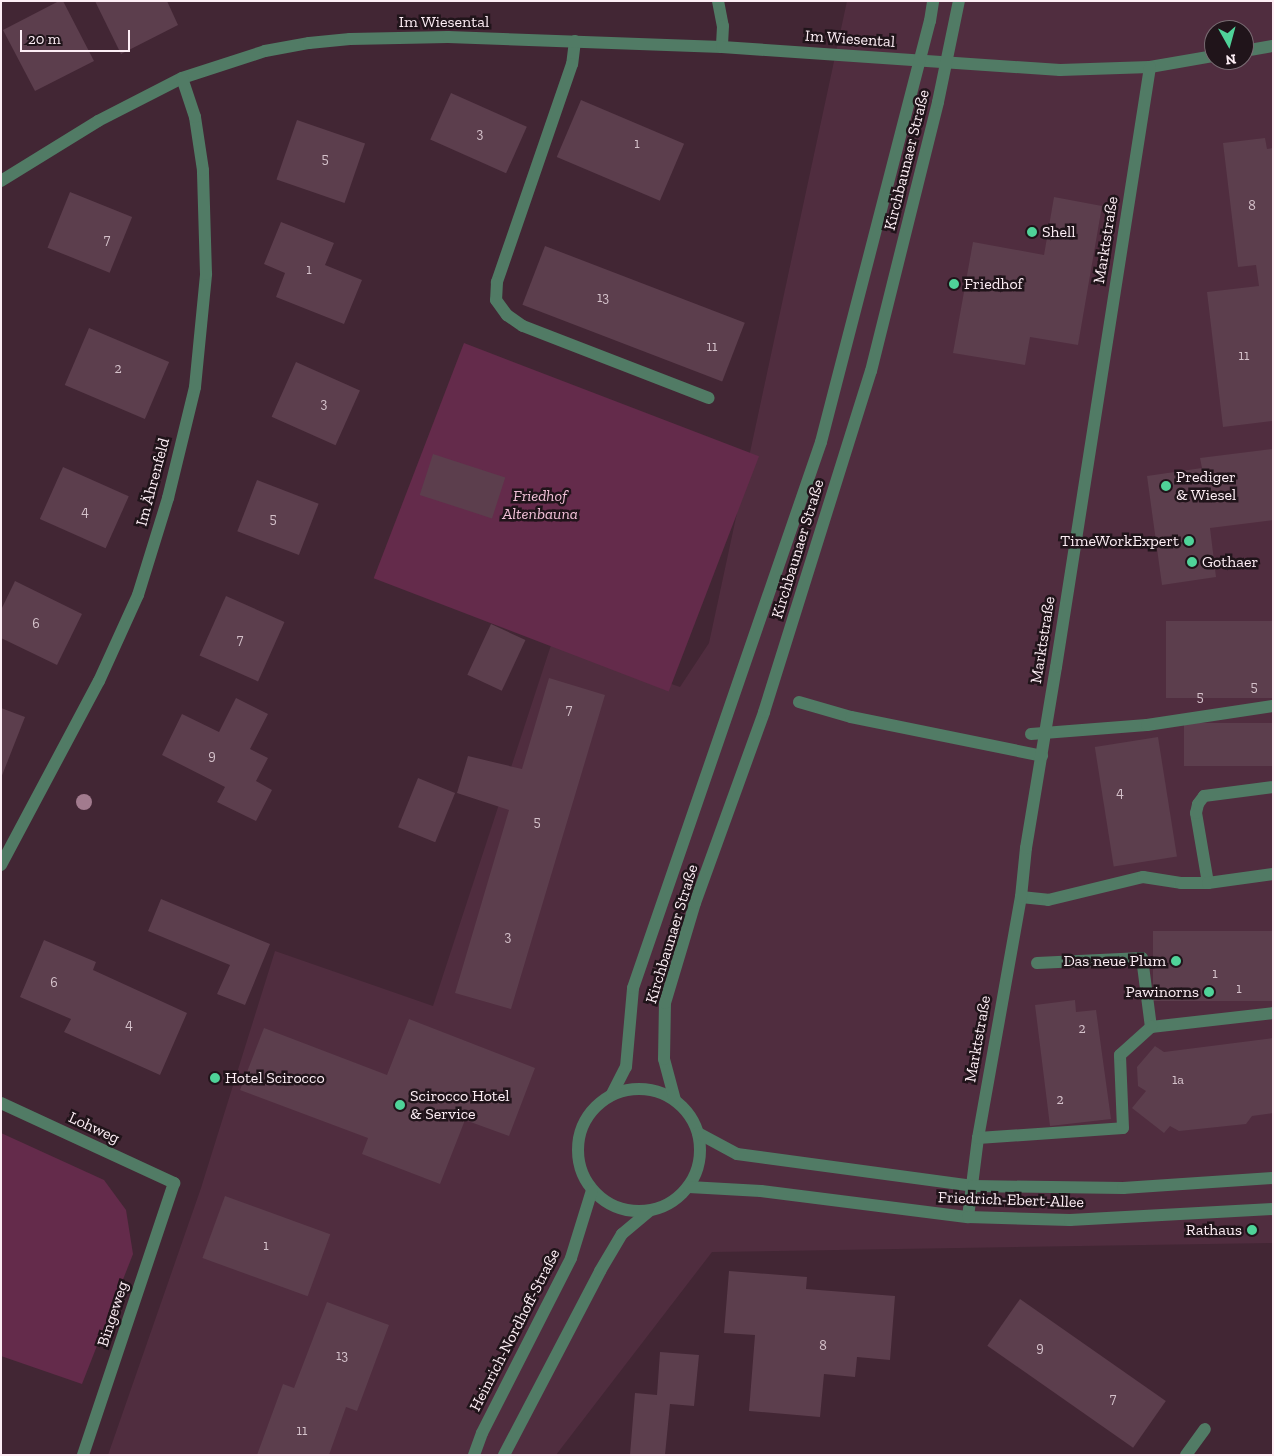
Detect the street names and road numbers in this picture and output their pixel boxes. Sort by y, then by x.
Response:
street label: Im Wiesental [399,12,489,32]
street label: Im Wiesental [804,26,896,52]
street label: Kirchbaunaer Straße [880,87,934,233]
street label: Marktstraße [1090,195,1122,285]
street label: Im Ährenfeld [132,436,174,528]
street label: Kirchbaunaer Straße [768,477,828,621]
street label: Marktstraße [1027,595,1059,685]
street label: Kirchbaunaer Straße [642,862,702,1006]
street label: Marktstraße [961,994,995,1084]
street label: Lohweg [65,1108,123,1148]
street label: Friedrich-Ebert-Allee [938,1188,1084,1212]
street label: Heinrich-Nordhoff-Straße [466,1246,564,1414]
street label: Bingeweg [93,1279,133,1349]

